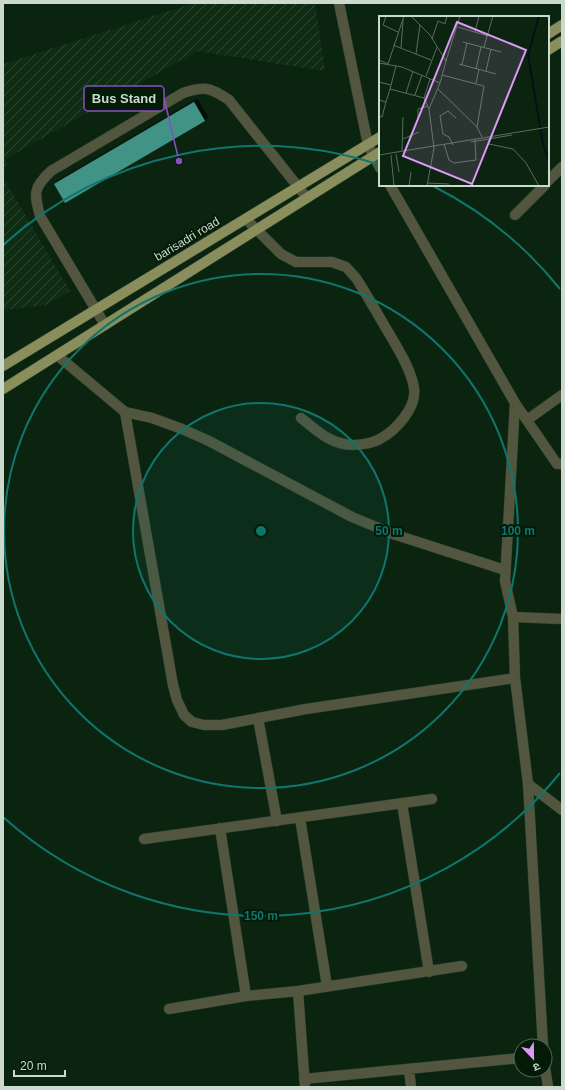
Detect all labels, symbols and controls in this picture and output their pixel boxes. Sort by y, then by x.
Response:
inset map [379,16,549,186]
callout: Bus Stand [84,86,164,111]
text: Bus Stand [92,91,156,106]
street label: barisadri road [152,214,222,264]
centre of rings [254,524,268,538]
text: 50 m [375,524,403,538]
text: 100 m [501,524,535,538]
text: 150 m [244,909,278,923]
north arrow [513,1038,553,1078]
scale bar [14,1052,65,1078]
text: 20 m [20,1059,47,1073]
text: उ [531,1061,542,1074]

